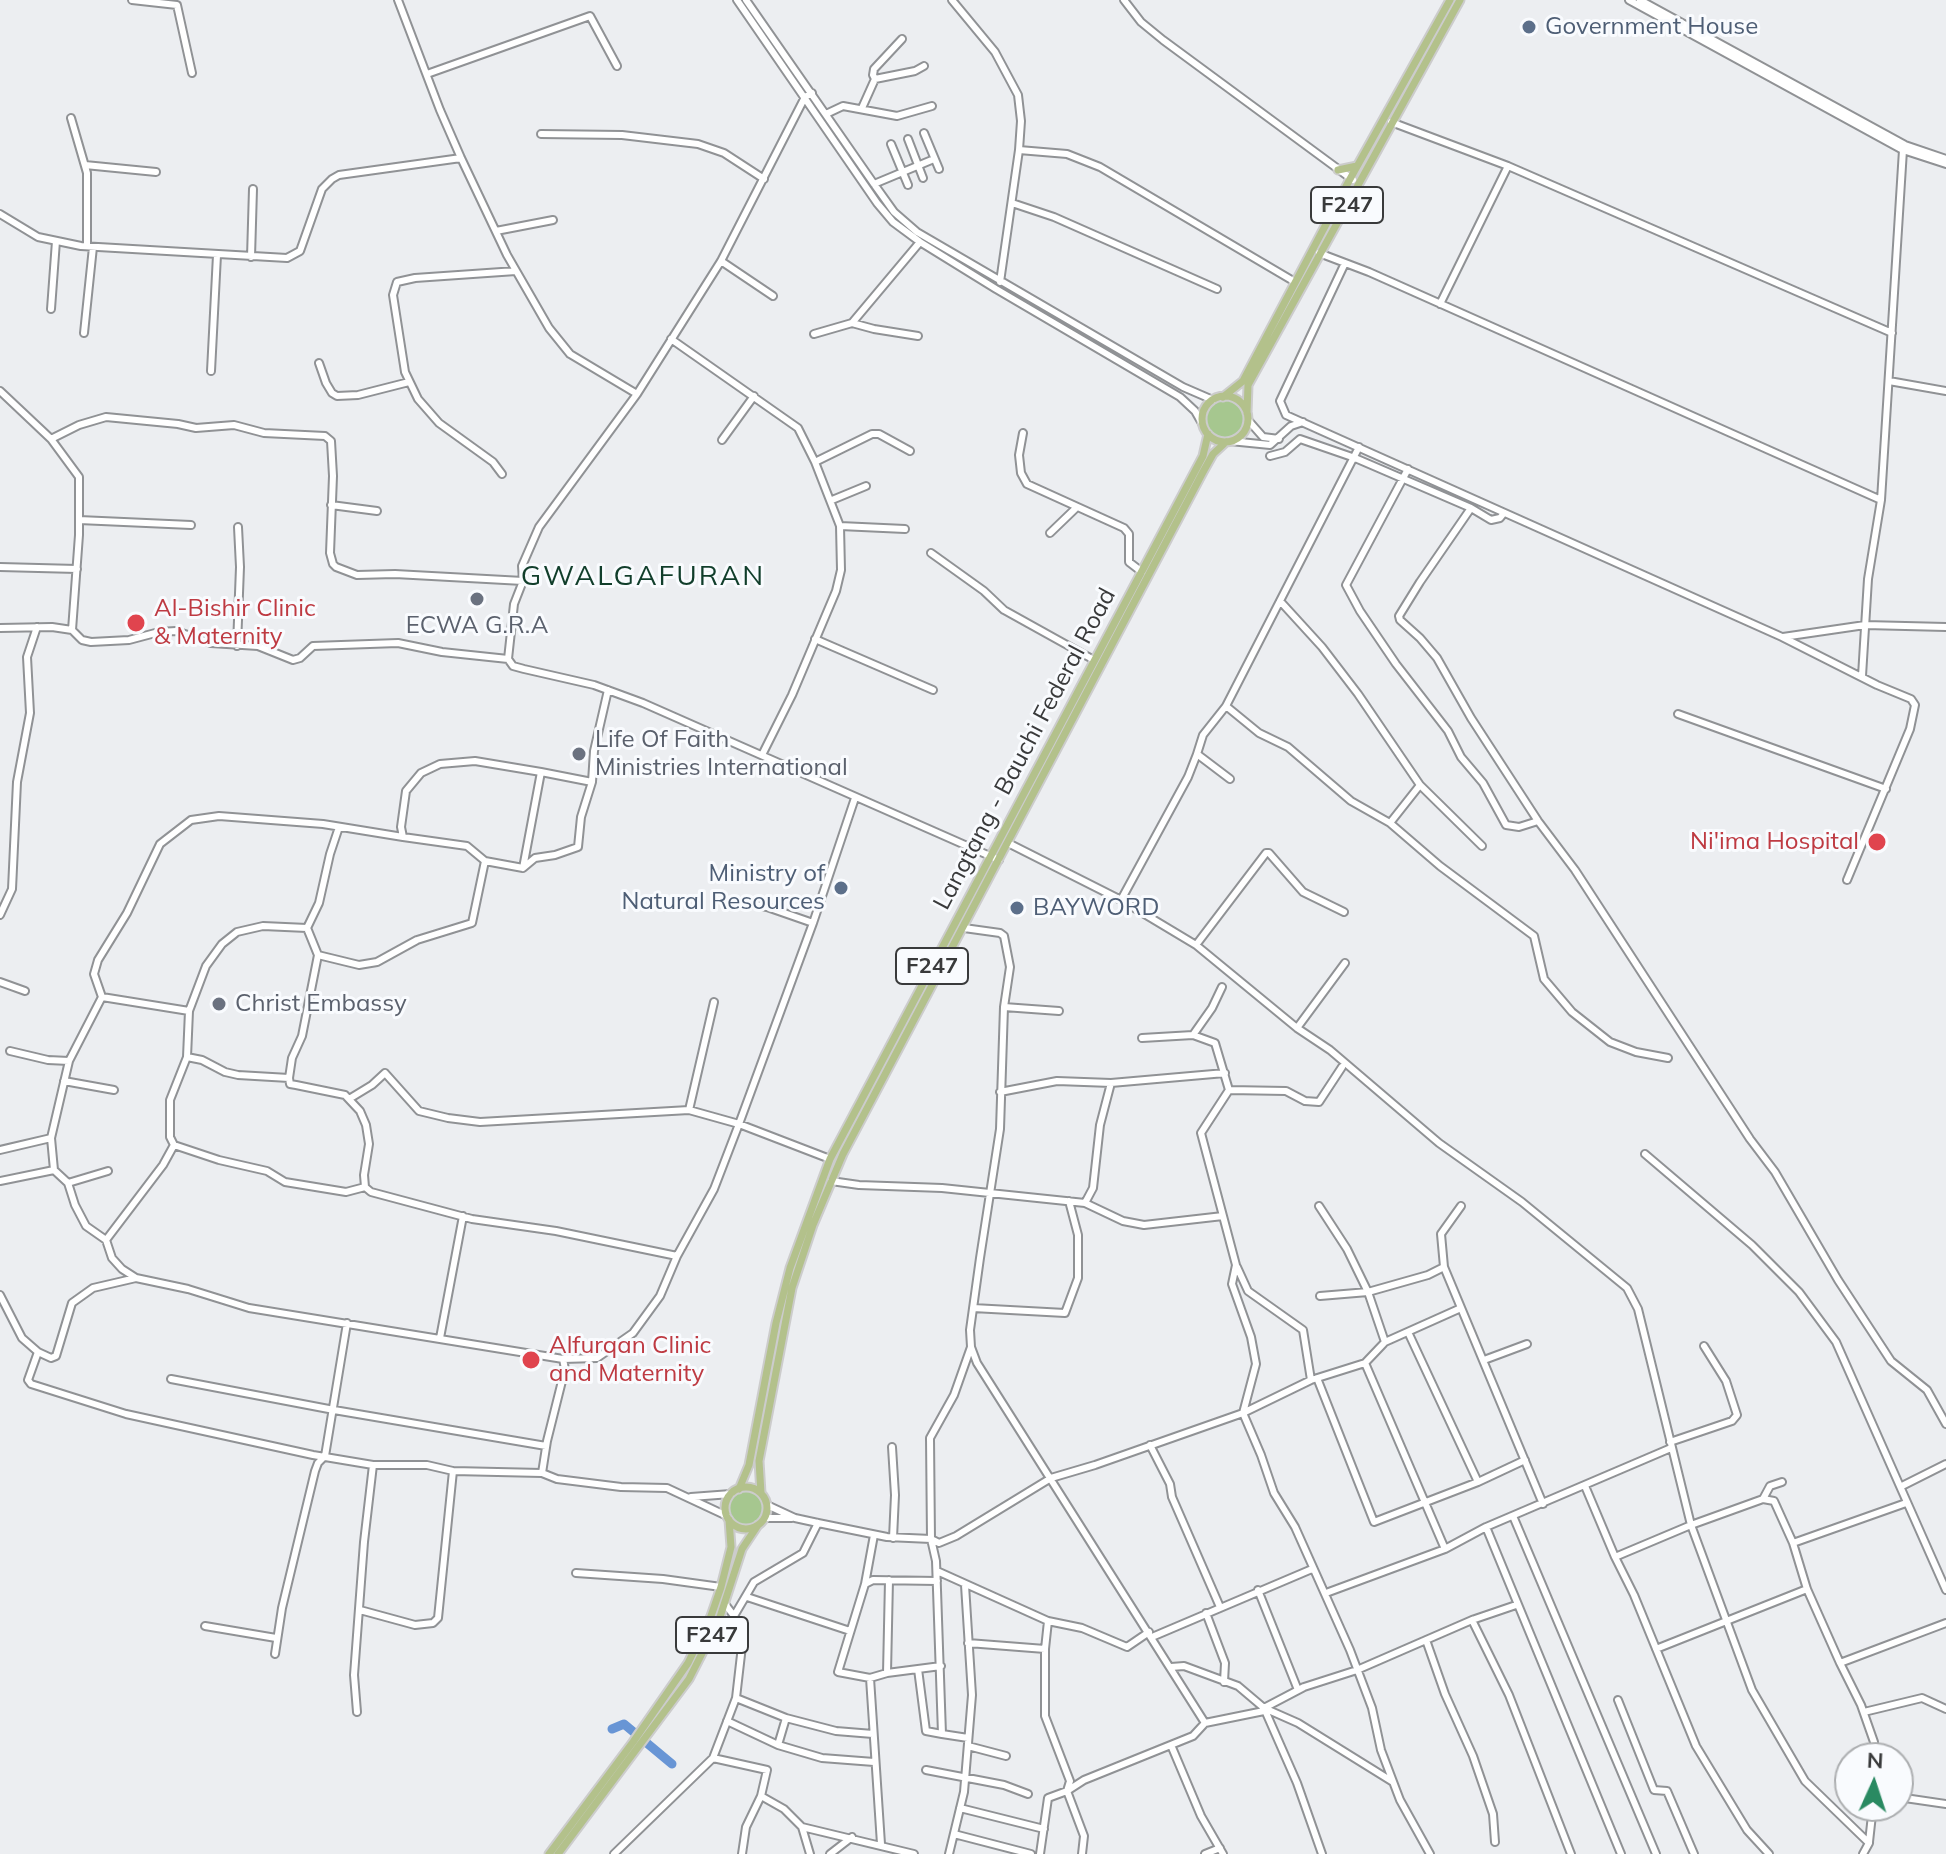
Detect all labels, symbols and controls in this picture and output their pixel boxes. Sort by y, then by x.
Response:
place label: Government House [1545,13,1758,41]
marker: Government House [1520,18,1538,36]
road number: F247 [1311,187,1383,223]
district label: GWALGAFURAN [521,560,765,594]
street label: Langtang - Bauchi Federal Road [928,583,1122,915]
marker: ECWA G.R.A [468,590,486,608]
place label: Al-Bishir Clinic & Maternity [154,595,316,651]
marker: Al-Bishir Clinic & Maternity [125,612,147,634]
place label: ECWA G.R.A [406,612,548,640]
place label: Life Of Faith Ministries International [595,726,848,782]
marker: Life Of Faith Ministries International [570,745,588,763]
place label: Ni'ima Hospital [1690,828,1859,856]
marker: Ni'ima Hospital [1866,831,1888,853]
place label: Ministry of Natural Resources [621,860,825,916]
marker: Ministry of Natural Resources [832,879,850,897]
place label: BAYWORD [1033,894,1159,922]
marker: BAYWORD [1008,899,1026,917]
road number: F247 [896,948,968,984]
place label: Christ Embassy [235,990,407,1018]
marker: Christ Embassy [210,995,228,1013]
place label: Alfurqan Clinic and Maternity [549,1332,711,1388]
marker: Alfurqan Clinic and Maternity [520,1349,542,1371]
road number: F247 [676,1617,748,1653]
north arrow [1834,1742,1914,1822]
text: N [1866,1746,1884,1774]

